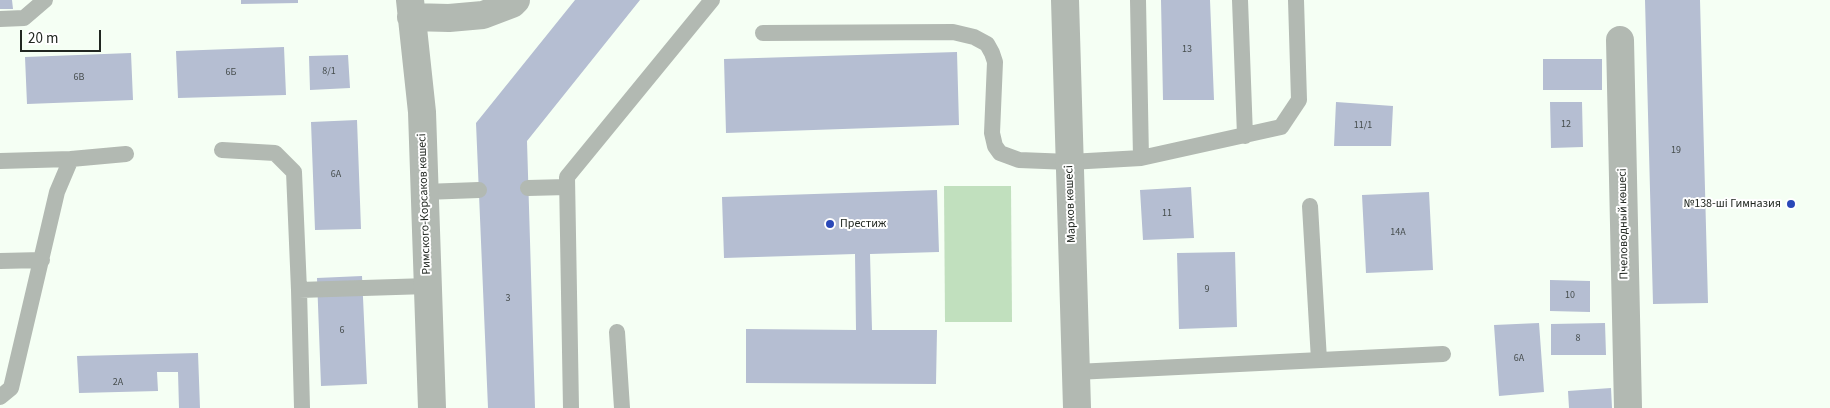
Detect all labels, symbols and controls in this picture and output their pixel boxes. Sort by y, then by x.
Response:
scale bar [22,20,104,52]
text: 20 m [28,28,58,49]
house number: 13 [1182,44,1192,56]
house number: 8/1 [322,66,336,78]
house number: 6Б [226,67,236,79]
house number: 6В [74,72,84,84]
house number: 12 [1561,119,1571,131]
house number: 11/1 [1354,120,1372,132]
street label: Римского-Корсаков көшесі [415,133,435,275]
house number: 19 [1671,145,1681,157]
street label: Марков көшесі [1062,165,1080,243]
street label: Пчеловодный көшесі [1616,168,1632,280]
house number: 6А [331,169,341,181]
place label: №138-ші Гимназия [1683,197,1781,211]
marker: №138-ші Гимназия [1785,198,1797,210]
house number: 11 [1162,208,1172,220]
place label: Престиж [840,217,886,231]
marker: Престиж [824,218,836,230]
house number: 14А [1390,227,1406,239]
house number: 9 [1205,284,1209,296]
house number: 10 [1565,290,1575,302]
house number: 3 [506,293,510,305]
house number: 6 [340,325,344,337]
house number: 8 [1576,333,1580,345]
house number: 6А [1514,353,1524,365]
house number: 2А [113,377,123,389]

